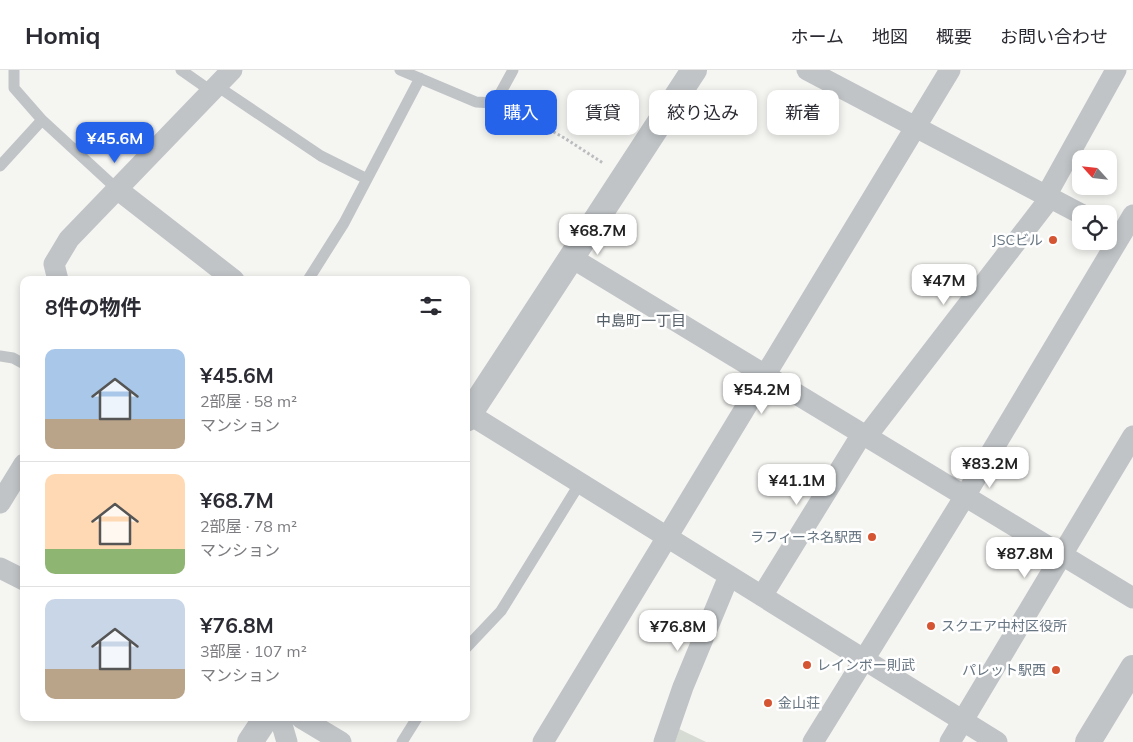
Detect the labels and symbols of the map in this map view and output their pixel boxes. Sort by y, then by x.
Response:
pin: ¥45.6M [74,122,156,164]
north arrow [1072,150,1118,195]
pin: ¥68.7M [557,214,639,256]
place label: JSCビル [992,231,1043,249]
marker: JSCビル [1047,234,1059,246]
pin: ¥47M [914,264,974,306]
district label: 中島町一丁目 [596,311,686,330]
pin: ¥54.2M [721,372,803,415]
pin: ¥83.2M [949,446,1031,489]
pin: ¥41.1M [756,464,838,506]
place label: ラフィーネ名駅西 [750,528,862,546]
marker: ラフィーネ名駅西 [866,531,878,543]
pin: ¥87.8M [984,536,1066,579]
pin: ¥76.8M [637,610,719,652]
place label: スクエア中村区役所 [941,617,1067,635]
marker: スクエア中村区役所 [925,620,937,632]
place label: レインボー則武 [817,656,915,674]
marker: レインボー則武 [801,659,813,671]
place label: パレット駅西 [962,661,1046,679]
marker: パレット駅西 [1050,664,1062,676]
place label: 金山荘 [778,694,820,712]
marker: 金山荘 [762,697,774,709]

